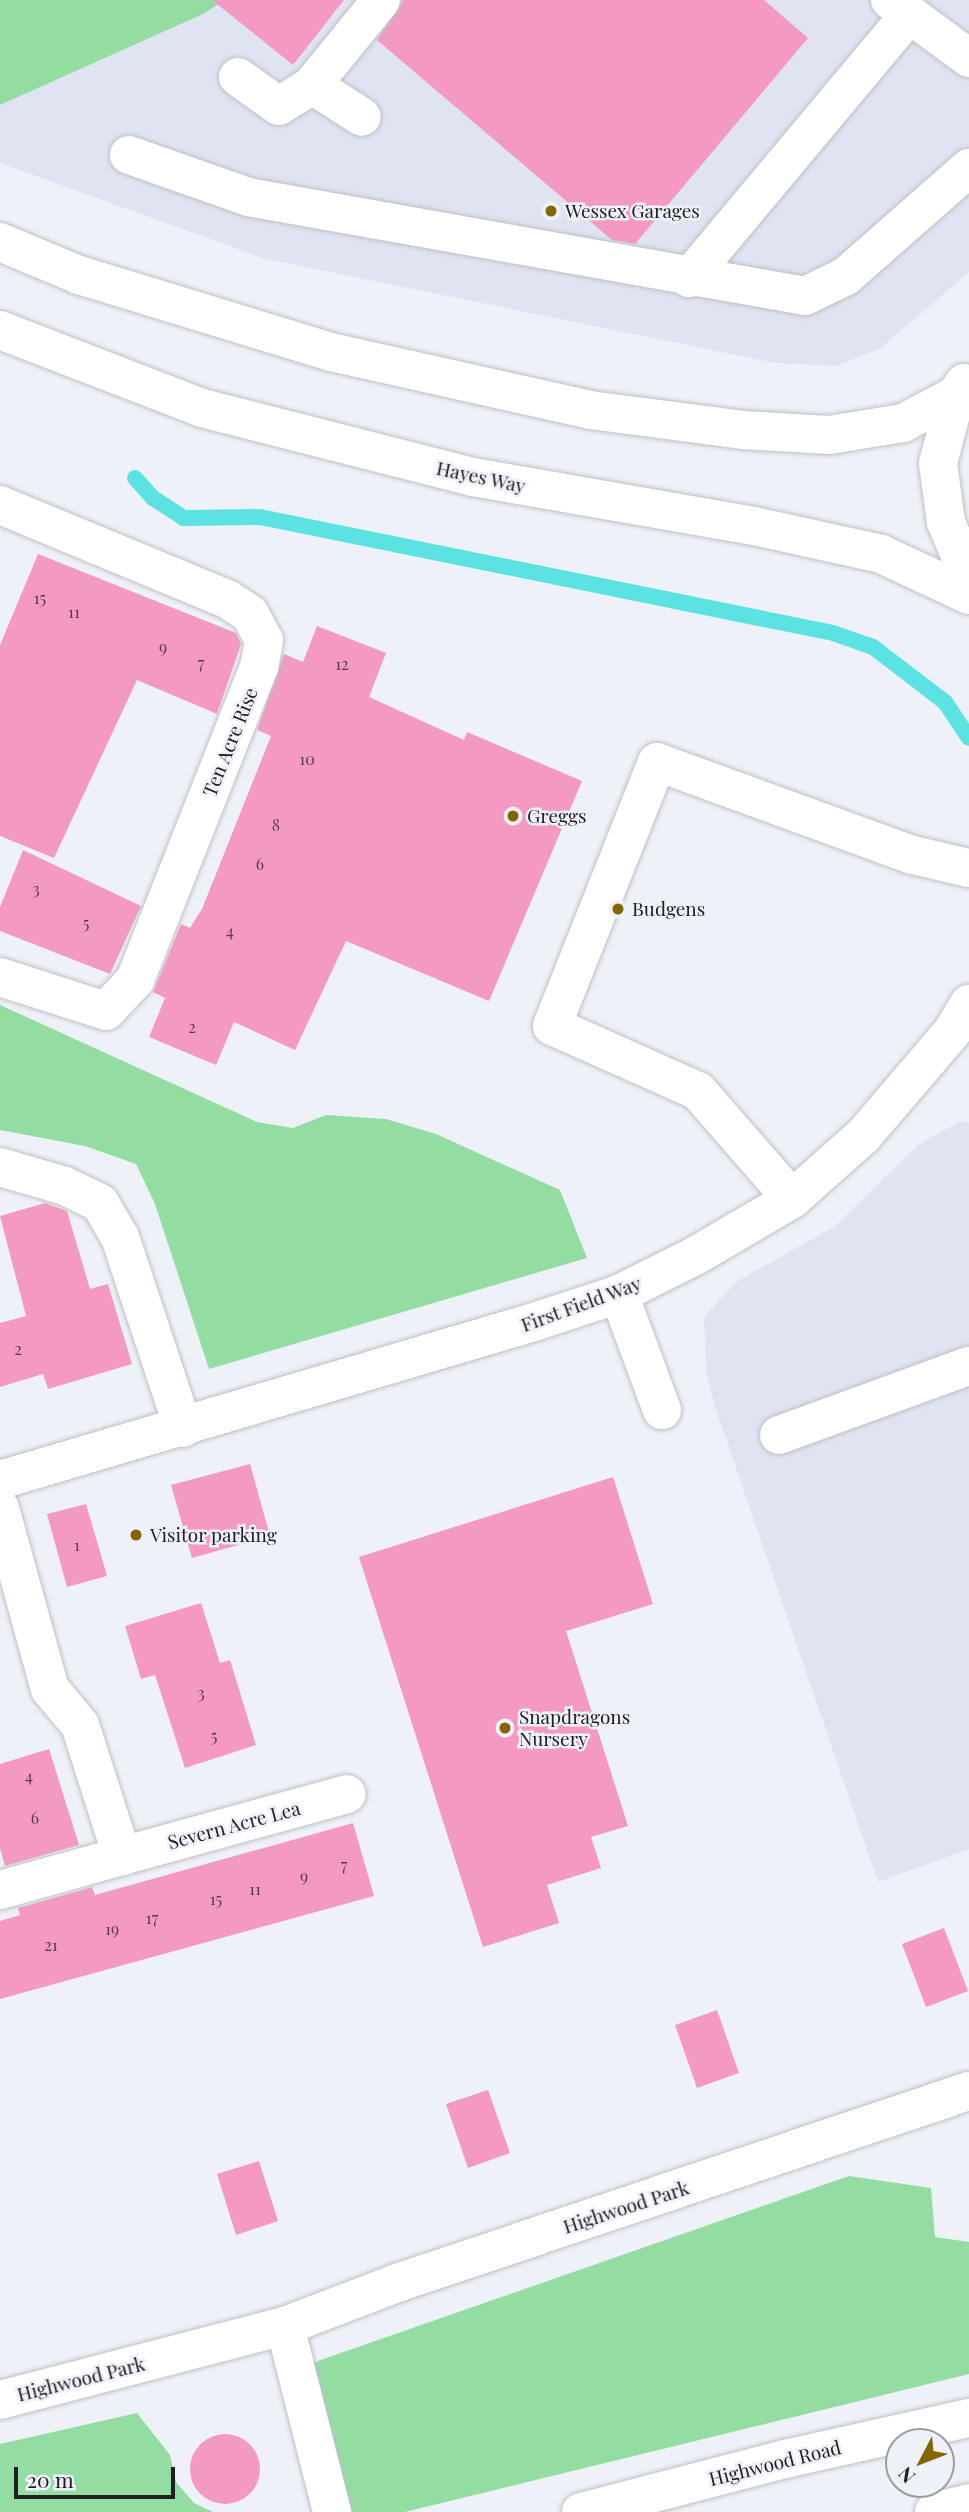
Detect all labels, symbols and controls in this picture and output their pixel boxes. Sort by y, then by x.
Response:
place label: Wessex Garages [565,200,700,222]
marker: Wessex Garages [543,203,559,219]
street label: Hayes Way [434,456,528,498]
house number: 15 [34,588,46,608]
house number: 11 [68,602,80,622]
house number: 9 [159,637,167,657]
house number: 7 [198,653,204,673]
house number: 12 [335,654,349,674]
street label: Ten Acre Rise [198,684,262,800]
house number: 10 [299,749,315,769]
place label: Greggs [527,805,587,827]
marker: Greggs [505,808,521,824]
house number: 8 [272,815,280,835]
house number: 6 [256,854,264,874]
house number: 3 [32,879,40,899]
place label: Budgens [632,898,705,920]
marker: Budgens [610,901,626,917]
house number: 5 [83,913,89,933]
house number: 4 [226,921,234,941]
house number: 2 [188,1017,196,1037]
street label: First Field Way [517,1272,645,1336]
house number: 2 [14,1339,22,1359]
place label: Visitor parking [150,1524,277,1546]
marker: Visitor parking [128,1527,144,1543]
house number: 1 [74,1535,80,1555]
house number: 3 [197,1683,205,1703]
place label: Snapdragons Nursery [519,1706,630,1750]
marker: Snapdragons Nursery [497,1720,513,1736]
house number: 5 [211,1726,217,1746]
house number: 4 [25,1766,33,1786]
street label: Severn Acre Lea [165,1796,303,1854]
house number: 6 [31,1808,39,1828]
house number: 7 [341,1855,347,1875]
house number: 9 [300,1866,308,1886]
house number: 11 [249,1879,261,1899]
house number: 15 [210,1889,222,1909]
house number: 17 [146,1908,158,1928]
house number: 19 [105,1919,119,1939]
house number: 21 [44,1935,58,1955]
street label: Highwood Park [560,2176,692,2238]
street label: Highwood Park [15,2352,147,2406]
north arrow [885,2428,955,2498]
street label: Highwood Road [707,2436,843,2490]
scale bar [18,2452,178,2496]
text: N [892,2462,920,2490]
text: 20 m [27,2465,74,2493]

